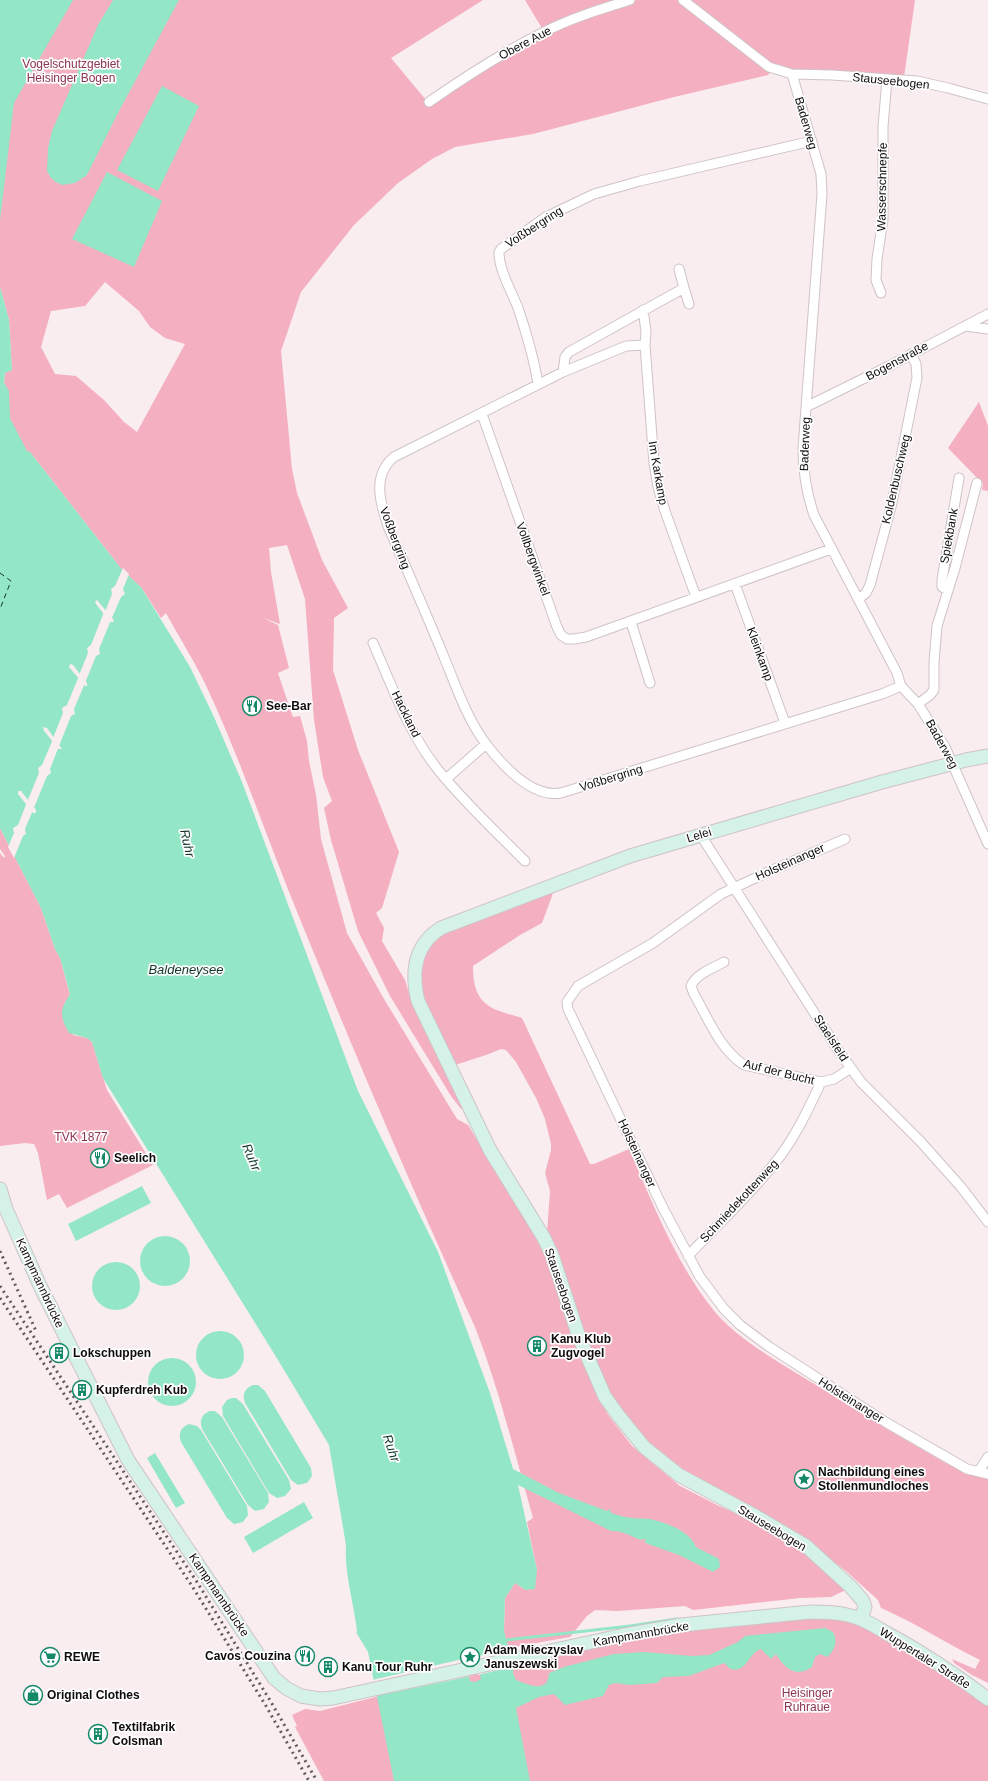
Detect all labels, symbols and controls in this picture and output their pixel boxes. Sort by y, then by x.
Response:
street label: Obere Aue [496,23,554,63]
park label: Vogelschutzgebiet Heisinger Bogen [22,57,120,85]
street label: Stauseebogen [852,70,930,92]
street label: Baderweg [792,95,820,151]
street label: Wasserschnepfe [874,142,890,232]
street label: Voßbergring [503,203,565,251]
street label: Bogenstraße [863,339,931,383]
street label: Baderweg [797,417,813,471]
street label: Koldenbuschweg [879,433,913,525]
street label: Im Karkamp [645,440,671,506]
street label: Voßbergring [377,505,413,571]
street label: Spiekbank [937,506,961,565]
street label: Vollbergwinkel [513,521,553,597]
street label: Kleinkamp [744,625,776,683]
street label: Hackland [389,688,423,740]
restaurant icon: See-Bar [241,695,263,717]
place label: See-Bar [266,699,312,713]
street label: Baderweg [923,717,961,771]
street label: Voßbergring [578,762,644,794]
street label: Lelei [685,825,713,845]
water label: Ruhr [177,828,198,859]
street label: Holsteinanger [753,841,827,883]
water label: Baldeneysee [148,962,224,977]
street label: Staelsfeld [811,1012,851,1064]
street label: Auf der Bucht [742,1056,817,1088]
street label: Holsteinanger [615,1116,659,1190]
park label: TVK 1877 [54,1130,108,1144]
water label: Ruhr [239,1141,264,1174]
restaurant icon: Seelich [89,1147,111,1169]
place label: Seelich [114,1151,156,1165]
street label: Schmiedekottenweg [697,1157,781,1245]
street label: Kampmannbrücke [13,1236,67,1330]
street label: Stauseebogen [542,1246,580,1324]
place label: Kanu Klub Zugvogel [551,1332,611,1360]
building icon: Kanu Klub Zugvogel [526,1335,548,1357]
building icon: Lokschuppen [48,1342,70,1364]
place label: Lokschuppen [73,1346,151,1360]
street label: Holsteinanger [816,1374,886,1426]
building icon: Kupferdreh Kub [71,1379,93,1401]
place label: Kupferdreh Kub [96,1383,187,1397]
water label: Ruhr [380,1432,403,1465]
place label: Nachbildung eines Stollenmundloches [818,1465,929,1493]
place icon: Nachbildung eines Stollenmundloches [793,1468,815,1490]
street label: Stauseebogen [735,1502,809,1554]
street label: Kampmannbrücke [186,1551,252,1640]
street label: Kampmannbrücke [592,1619,690,1649]
street label: Wuppertaler Straße [877,1624,973,1692]
place label: Adam Mieczyslav Januszewski [484,1643,584,1671]
restaurant icon: Cavos Couzina [294,1645,316,1667]
supermarket icon: REWE [39,1646,61,1668]
place icon: Adam Mieczyslav Januszewski [459,1646,481,1668]
place label: Cavos Couzina [205,1649,291,1663]
place label: REWE [64,1650,100,1664]
building icon: Kanu Tour Ruhr [317,1656,339,1678]
place label: Kanu Tour Ruhr [342,1660,433,1674]
shop icon: Original Clothes [22,1684,44,1706]
park label: Heisinger Ruhraue [782,1686,832,1714]
place label: Original Clothes [47,1688,140,1702]
place label: Textilfabrik Colsman [112,1720,175,1748]
building icon: Textilfabrik Colsman [87,1723,109,1745]

